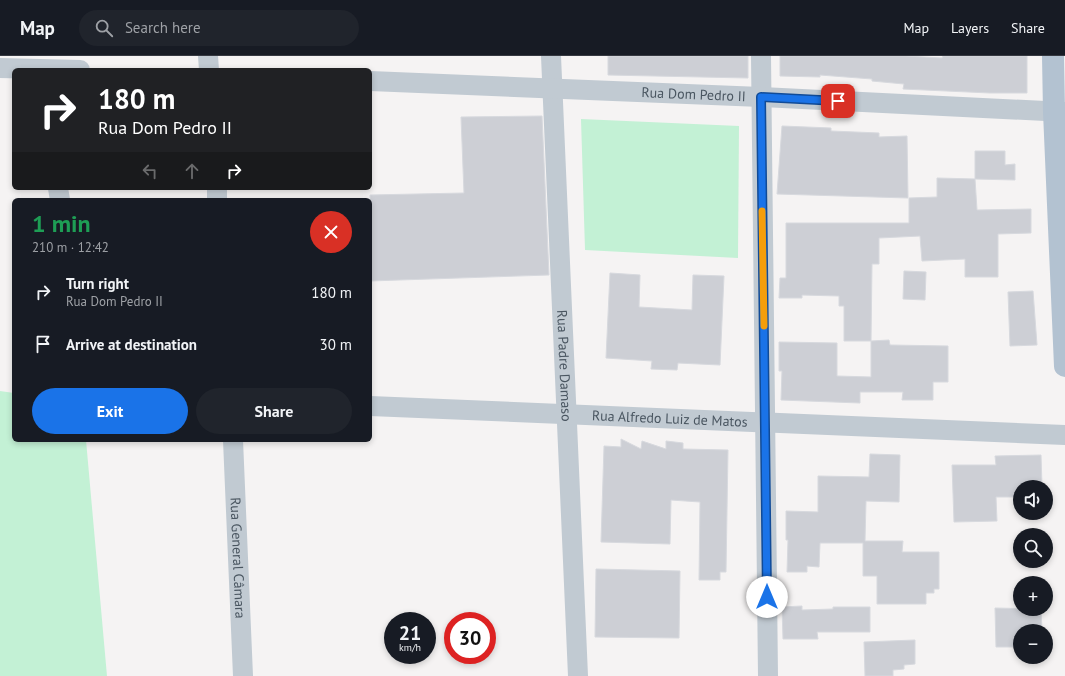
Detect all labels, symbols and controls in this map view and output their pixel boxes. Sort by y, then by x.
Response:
search box [79,10,359,46]
text: Map [20,16,55,40]
icon: search [93,17,115,39]
text: Search here [125,18,201,37]
text: Map [903,19,929,37]
text: Layers [951,19,989,37]
text: Share [1011,19,1045,37]
text: 180 m [98,80,175,117]
street label: Rua Dom Pedro II [641,83,746,105]
icon: right [32,84,84,136]
pin [821,84,855,118]
icon: arrive [827,90,849,112]
text: Rua Dom Pedro II [98,116,232,139]
icon: left [139,160,161,182]
icon: ahead [181,160,203,182]
icon: right [223,160,245,182]
text: 1 min [32,208,91,239]
button: close [310,211,352,253]
text: 210 m · 12:42 [32,239,109,256]
text: Turn right [66,274,129,293]
icon: right [32,281,54,303]
text: 180 m [311,283,352,302]
text: Rua Dom Pedro II [66,293,163,310]
street label: Rua Padre Damaso [553,309,576,422]
icon: arrive [32,333,54,355]
text: Arrive at destination [66,335,197,354]
text: 30 m [319,335,352,354]
button: Exit [32,388,188,434]
button: Share [196,388,352,434]
street label: Rua Alfredo Luiz de Matos [592,406,748,431]
map controls [1013,480,1053,664]
button: sound [1013,480,1053,520]
street label: Rua General Câmara [226,497,250,619]
button: search [1013,528,1053,568]
position arrow [746,576,788,618]
button: + [1013,576,1053,616]
speed limit sign: 30 [444,612,496,664]
text: 21 [399,620,421,646]
button: − [1013,624,1053,664]
text: km/h [399,641,421,654]

